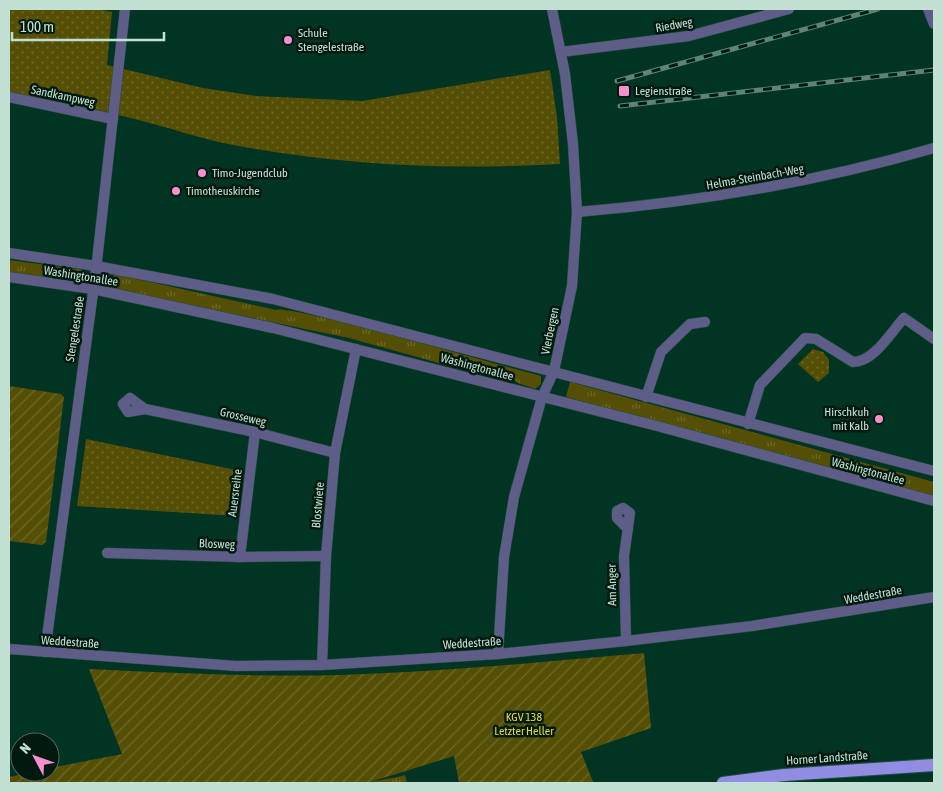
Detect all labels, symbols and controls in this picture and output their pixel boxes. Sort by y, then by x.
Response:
scale bar [12,10,165,42]
street label: Riedweg [654,15,694,35]
text: 100 m [20,18,54,35]
place label: Schule Stengelestraße [298,26,364,54]
marker: Schule Stengelestraße [282,34,294,46]
street label: Sandkampweg [30,82,97,110]
marker: Legienstraße [617,84,631,98]
place label: Legienstraße [635,84,692,98]
street label: Helma-Steinbach-Weg [705,161,806,192]
place label: Timo-Jugendclub [212,166,288,180]
marker: Timo-Jugendclub [196,167,208,179]
place label: Timotheuskirche [186,184,260,198]
marker: Timotheuskirche [170,185,182,197]
street label: Washingtonallee [43,263,119,289]
street label: Stengelestraße [63,295,87,363]
street label: Vierbergen [538,306,562,356]
street label: Washingtonallee [439,351,515,383]
street label: Grosseweg [219,405,268,429]
place label: Hirschkuh mit Kalb [824,405,869,433]
marker: Hirschkuh mit Kalb [873,413,885,425]
street label: Washingtonallee [830,455,906,487]
street label: Auersreihe [225,468,245,518]
street label: Blostwiete [309,481,327,529]
street label: Blosweg [199,536,236,552]
street label: Am Anger [605,564,619,606]
street label: Weddestraße [843,583,903,607]
street label: Weddestraße [40,633,100,651]
street label: Weddestraße [442,634,502,652]
park label: KGV 138 Letzter Heller [494,710,554,738]
north arrow [10,732,60,782]
text: N [16,740,34,757]
street label: Horner Landstraße [786,748,868,768]

